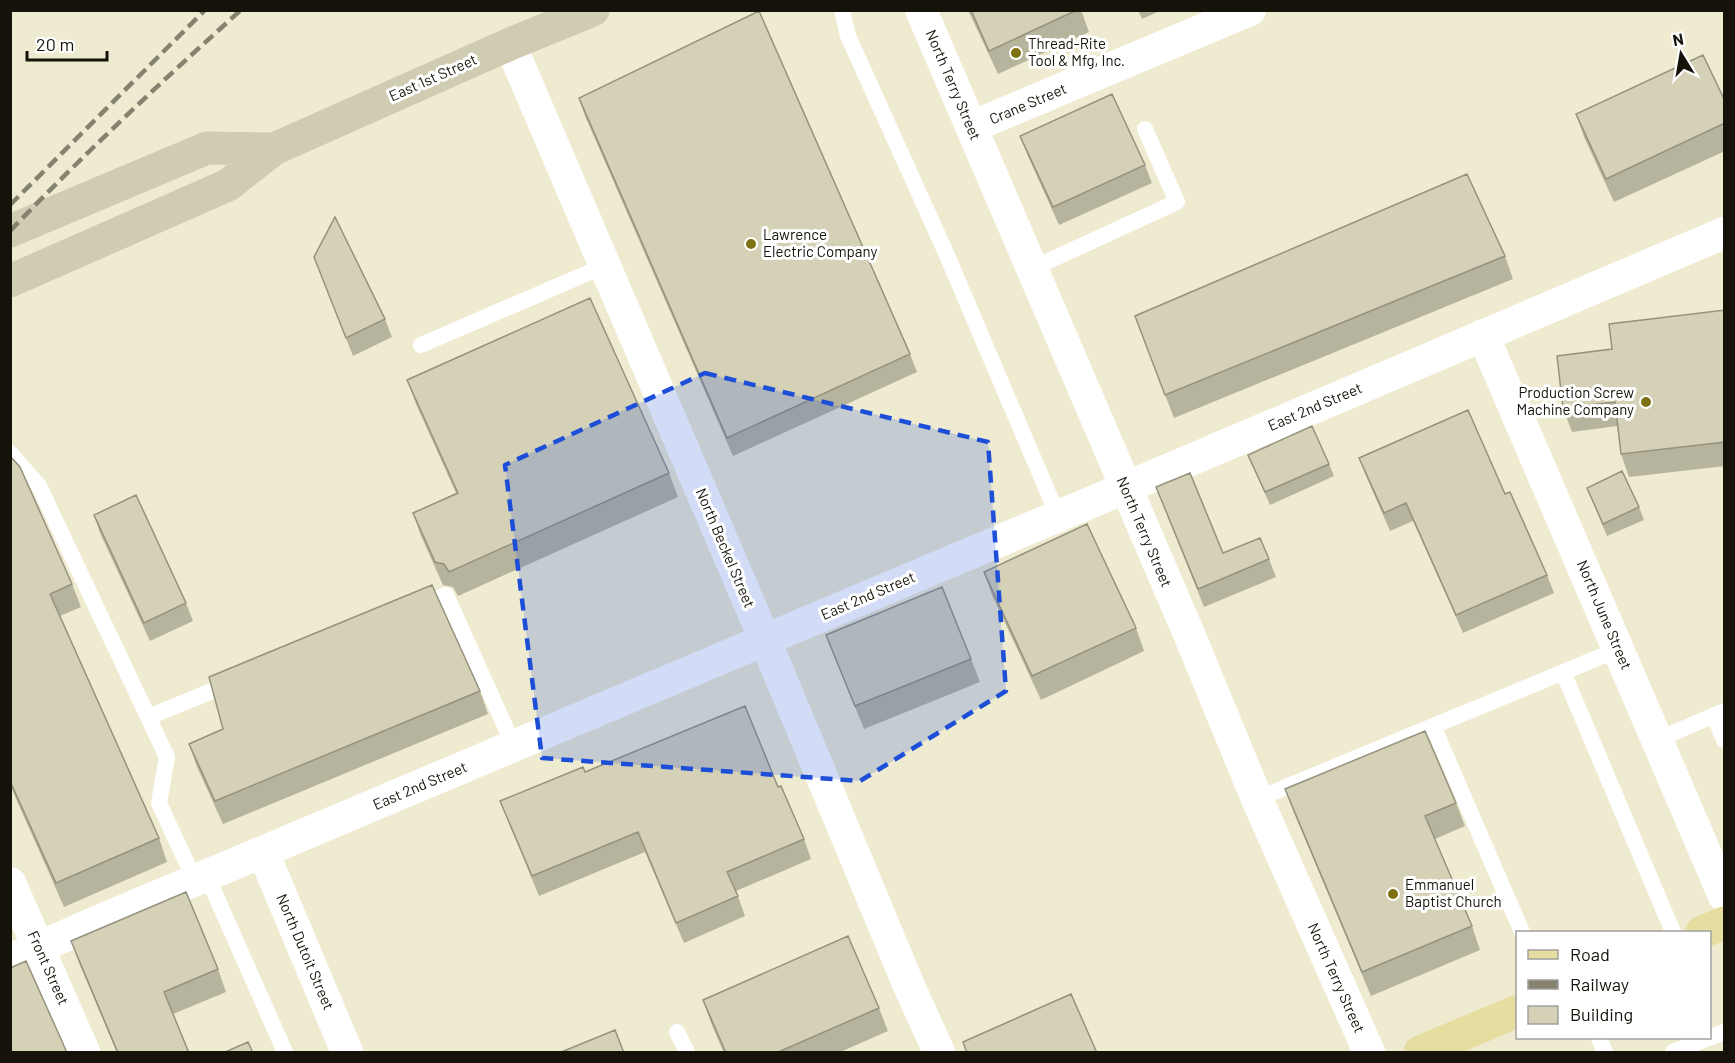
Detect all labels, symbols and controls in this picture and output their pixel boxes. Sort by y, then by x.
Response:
scale bar [27,24,106,62]
north arrow [1651,24,1711,84]
street label: North Terry Street [923,27,985,143]
text: N [1671,28,1685,49]
text: 20 m [36,33,74,55]
place label: Thread-Rite Tool & Mfg, Inc. [1028,34,1125,69]
marker: Thread-Rite Tool & Mfg, Inc. [1009,46,1023,60]
street label: East 1st Street [386,50,479,104]
street label: Crane Street [986,79,1069,127]
place label: Lawrence Electric Company [763,225,877,260]
marker: Lawrence Electric Company [744,237,758,251]
street label: East 2nd Street [1265,378,1364,434]
place label: Production Screw Machine Company [1516,383,1634,418]
marker: Production Screw Machine Company [1639,395,1653,409]
street label: North Terry Street [1114,474,1176,590]
street label: North Beckel Street [693,485,759,610]
street label: North June Street [1574,557,1636,672]
street label: East 2nd Street [818,567,917,623]
street label: East 2nd Street [370,757,469,813]
place label: Emmanuel Baptist Church [1405,875,1502,910]
marker: Emmanuel Baptist Church [1386,887,1400,901]
street label: North Dutoit Street [273,891,338,1012]
street label: North Terry Street [1305,920,1369,1035]
street label: Front Street [25,928,73,1008]
legend [1516,931,1711,1039]
text: Road [1570,943,1610,965]
text: Railway [1570,973,1629,995]
text: Building [1570,1003,1633,1025]

